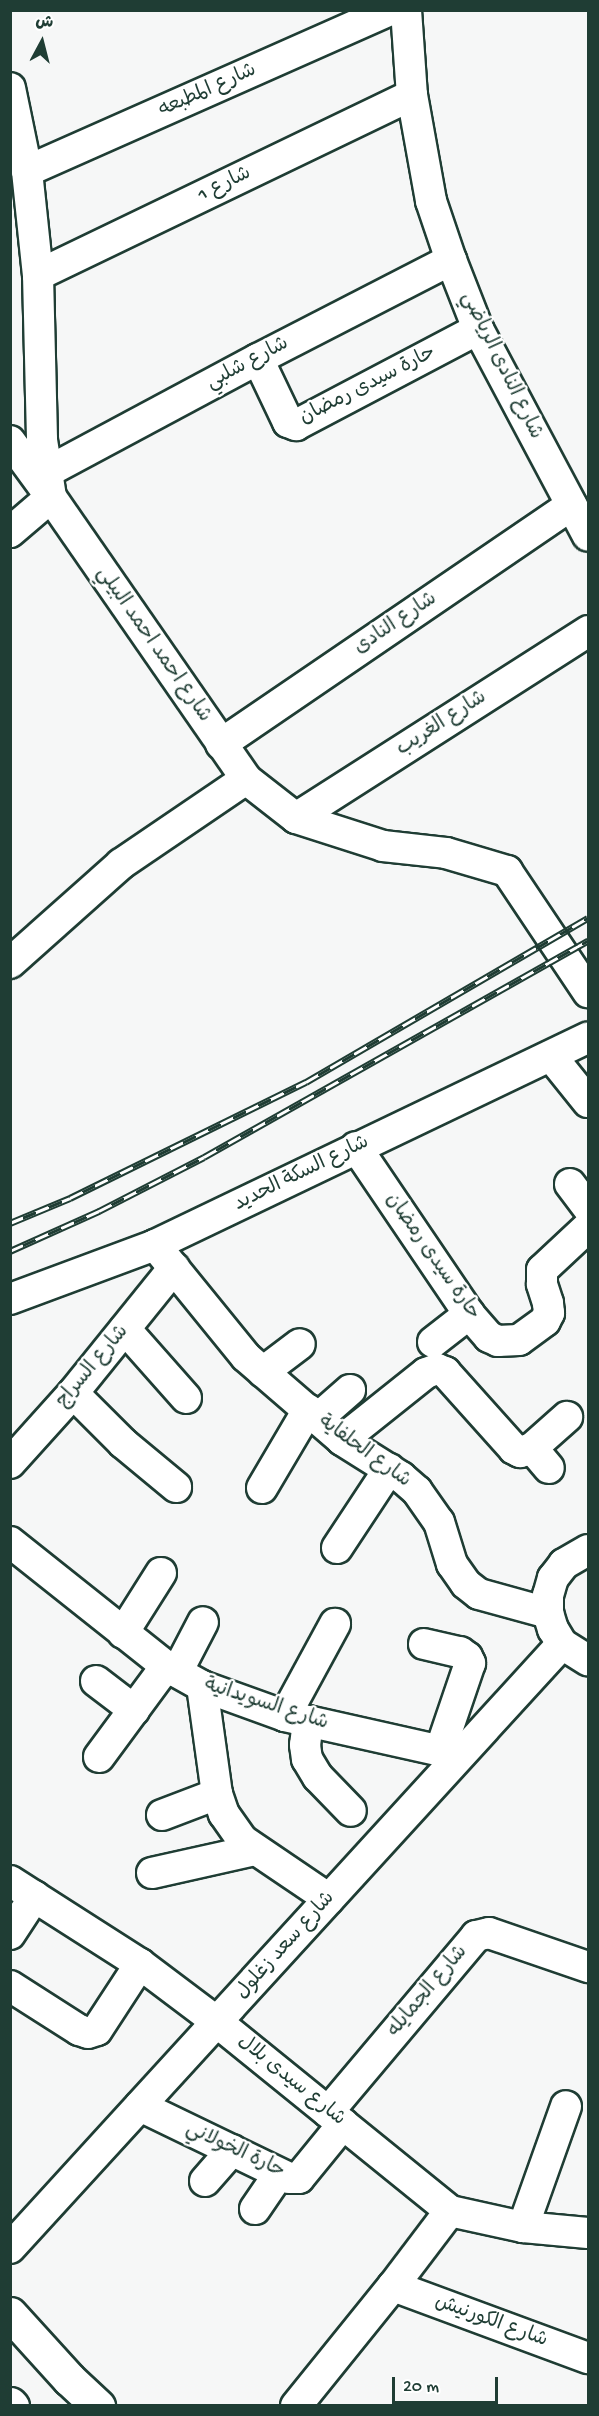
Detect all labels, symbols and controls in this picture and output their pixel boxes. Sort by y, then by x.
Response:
north arrow [12,12,72,72]
text: ش [34,13,54,34]
street label: شارع المطبعه [156,59,260,123]
street label: شارع 1 [195,162,255,208]
street label: شارع النادى الرياضي [455,288,547,444]
street label: شارع شلبي [203,332,293,396]
street label: حارة سيدى رمضان [296,341,440,431]
street label: شارع احمد احمد البيلي [90,563,216,727]
street label: شارع النادى [350,588,442,660]
street label: شارع الغريب [392,686,492,762]
street label: شارع السكة الحديد [231,1131,373,1217]
street label: حارة سيدى رمضان [379,1189,485,1325]
street label: شارع السراج [52,1321,134,1413]
street label: شارع الحلفاية [313,1410,415,1494]
street label: شارع السويدانية [201,1674,331,1736]
street label: شارع سعد زغلول [231,1887,341,2005]
street label: شارع الجمايله [383,1941,473,2043]
street label: شارع سيدى بلال [232,2030,350,2132]
street label: حارة الخولاني [182,2118,288,2184]
street label: شارع الكورنيش [431,2290,551,2354]
scale bar [395,2365,502,2403]
text: 20 m [403,2377,439,2398]

